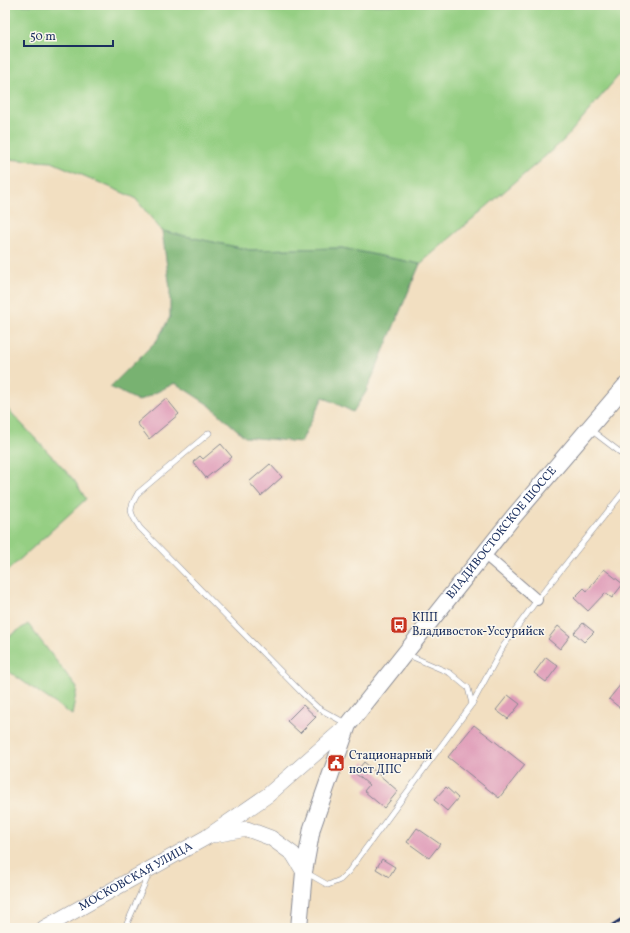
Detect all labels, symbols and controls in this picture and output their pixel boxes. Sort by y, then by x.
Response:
scale bar [24,22,113,48]
text: 50 m [30,29,56,45]
street label: ВЛАДИВОСТОКСКОЕ ШОССЕ [443,463,561,603]
place label: КПП Владивосток-Уссурийск [412,610,545,640]
bus stop icon: КПП Владивосток-Уссурийск [389,615,409,635]
place label: Стационарный пост ДПС [349,748,432,778]
public building icon: Стационарный пост ДПС [326,753,346,773]
street label: МОСКОВСКАЯ УЛИЦА [76,838,196,915]

